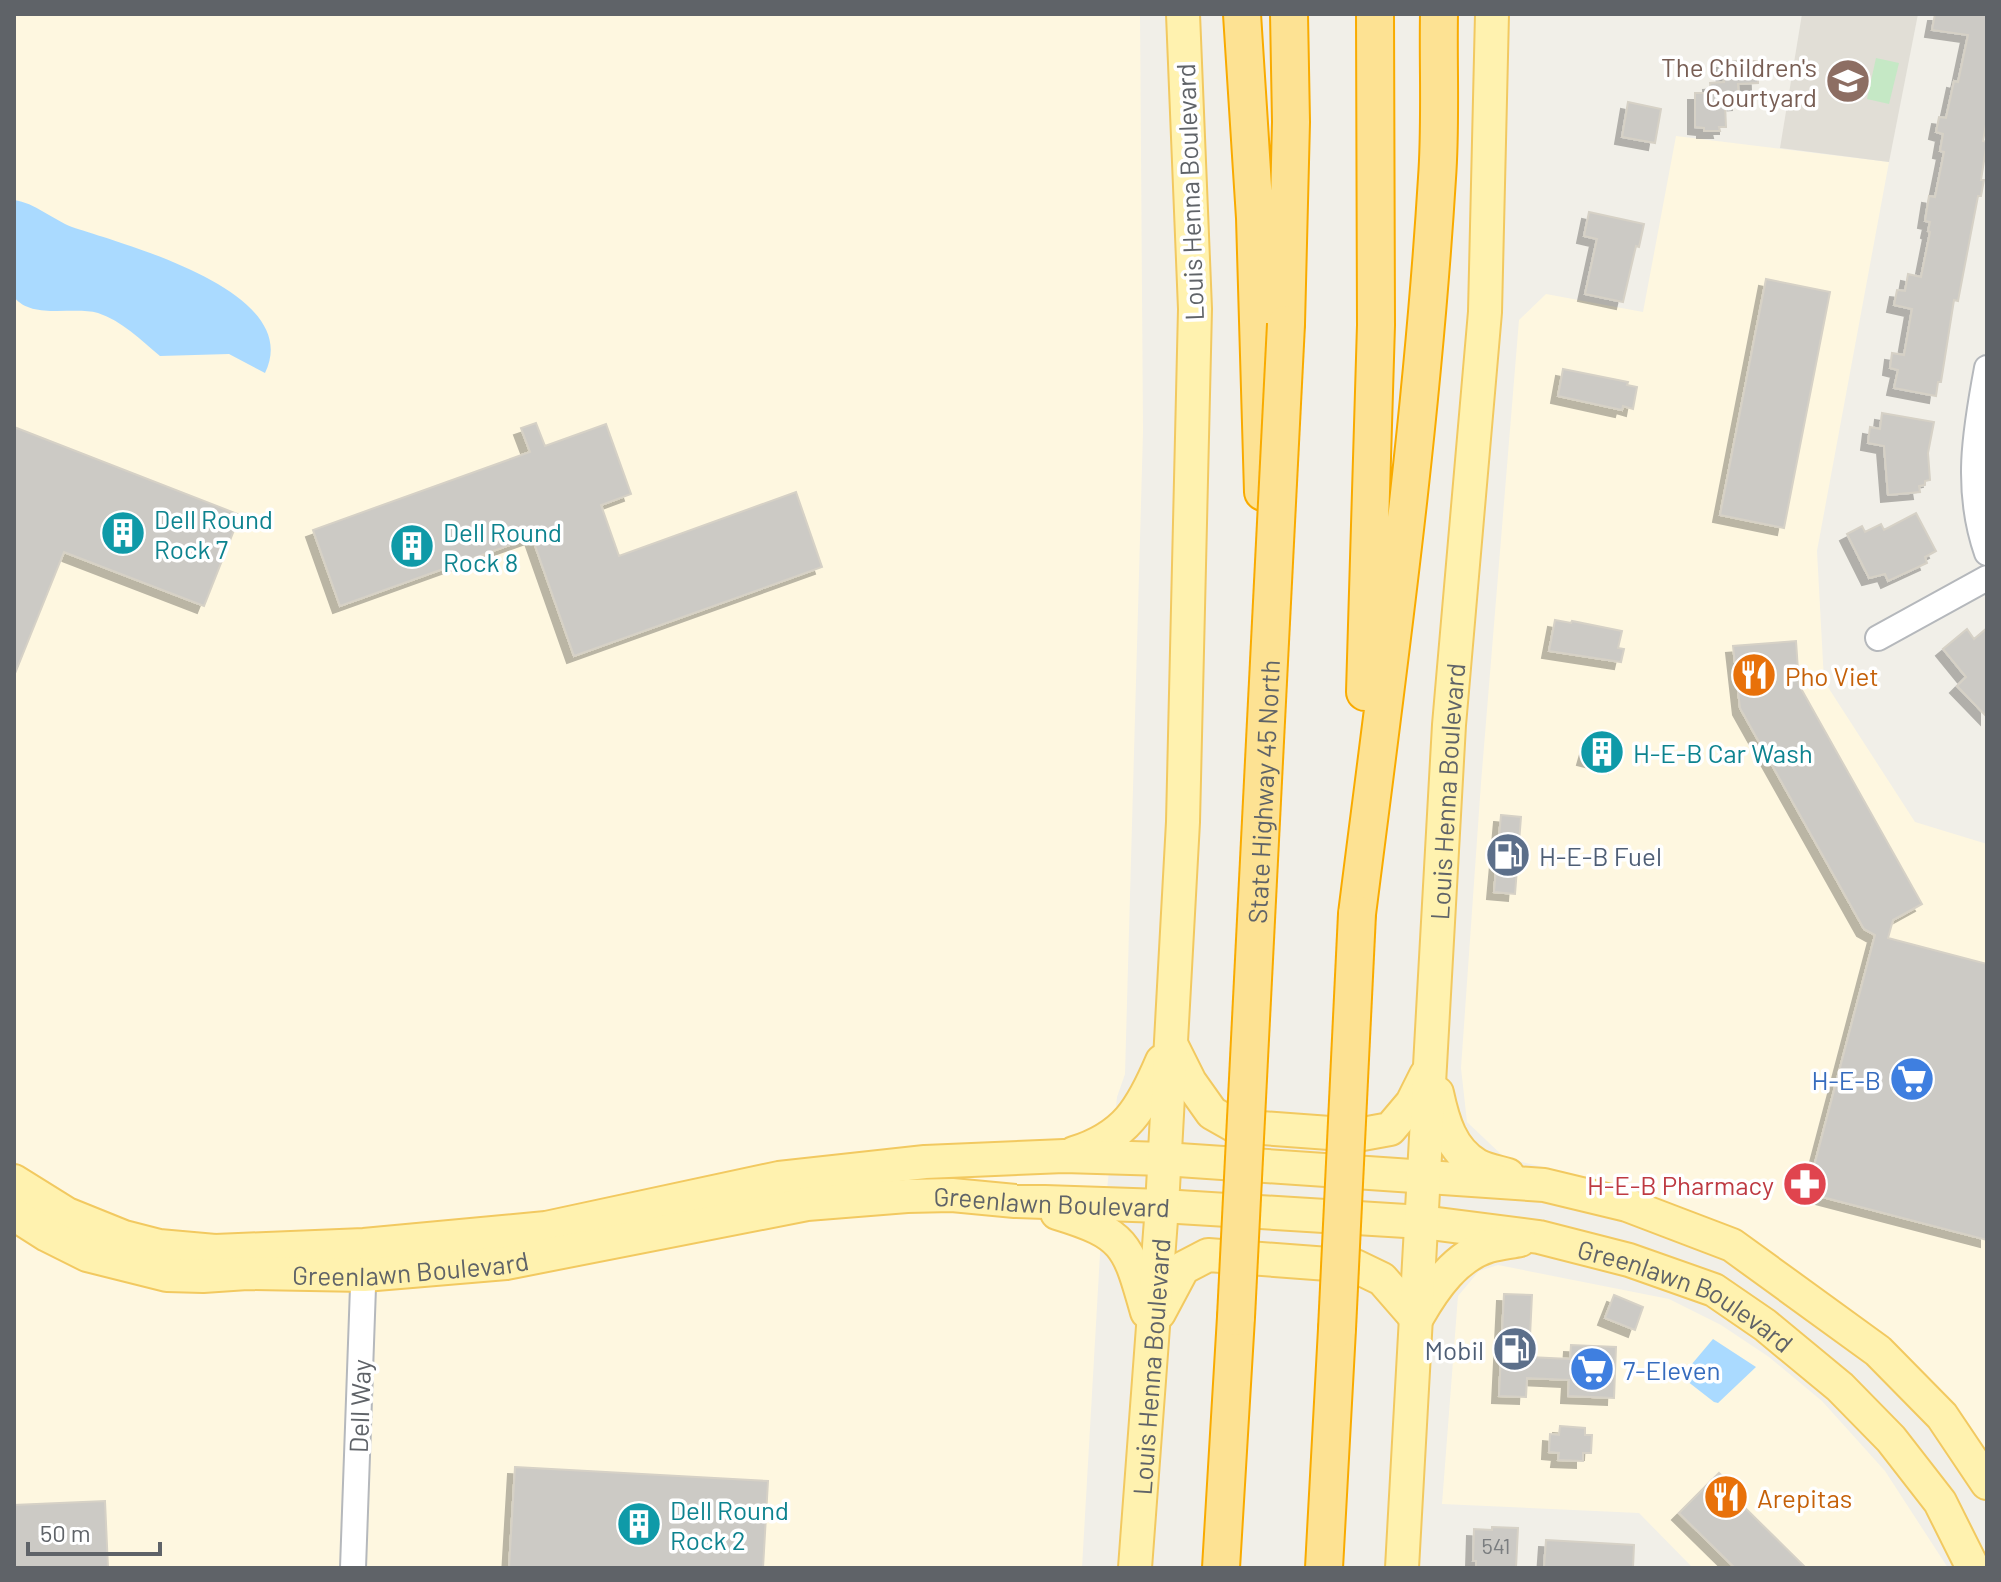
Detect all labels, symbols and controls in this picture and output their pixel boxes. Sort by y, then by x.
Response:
place label: The Children's Courtyard [1661,51,1817,112]
school or university icon: The Children's Courtyard [1824,57,1872,105]
street label: Louis Henna Boulevard [1169,63,1209,321]
place label: Dell Round Rock 7 [154,503,273,564]
building icon: Dell Round Rock 7 [99,509,147,557]
place label: Dell Round Rock 8 [443,516,562,577]
building icon: Dell Round Rock 8 [388,522,436,570]
restaurant icon: Pho Viet [1730,651,1778,699]
street label: State Highway 45 North [1240,659,1285,924]
place label: Pho Viet [1785,660,1879,691]
street label: Louis Henna Boulevard [1423,661,1470,921]
building icon: H-E-B Car Wash [1578,728,1626,776]
place label: H-E-B Car Wash [1633,737,1813,768]
fuel station icon: H-E-B Fuel [1484,831,1532,879]
place label: H-E-B Fuel [1539,840,1662,871]
supermarket icon: H-E-B [1888,1055,1936,1103]
place label: H-E-B [1811,1064,1881,1095]
pharmacy icon: H-E-B Pharmacy [1781,1160,1829,1208]
place label: H-E-B Pharmacy [1587,1169,1774,1200]
street label: Greenlawn Boulevard [933,1179,1171,1222]
street label: Greenlawn Boulevard [1575,1232,1800,1358]
street label: Louis Henna Boulevard [1125,1237,1175,1496]
street label: Greenlawn Boulevard [292,1243,531,1291]
fuel station icon: Mobil [1491,1325,1539,1373]
place label: Mobil [1424,1334,1484,1365]
supermarket icon: 7-Eleven [1568,1345,1616,1393]
place label: 7-Eleven [1623,1354,1721,1385]
street label: Dell Way [342,1359,376,1453]
restaurant icon: Arepitas [1702,1473,1750,1521]
place label: Arepitas [1757,1482,1852,1513]
place label: Dell Round Rock 2 [670,1494,789,1555]
building icon: Dell Round Rock 2 [615,1500,663,1548]
scale bar [28,1506,160,1556]
text: 50 m [40,1518,91,1547]
house number: 541 [1481,1532,1511,1558]

